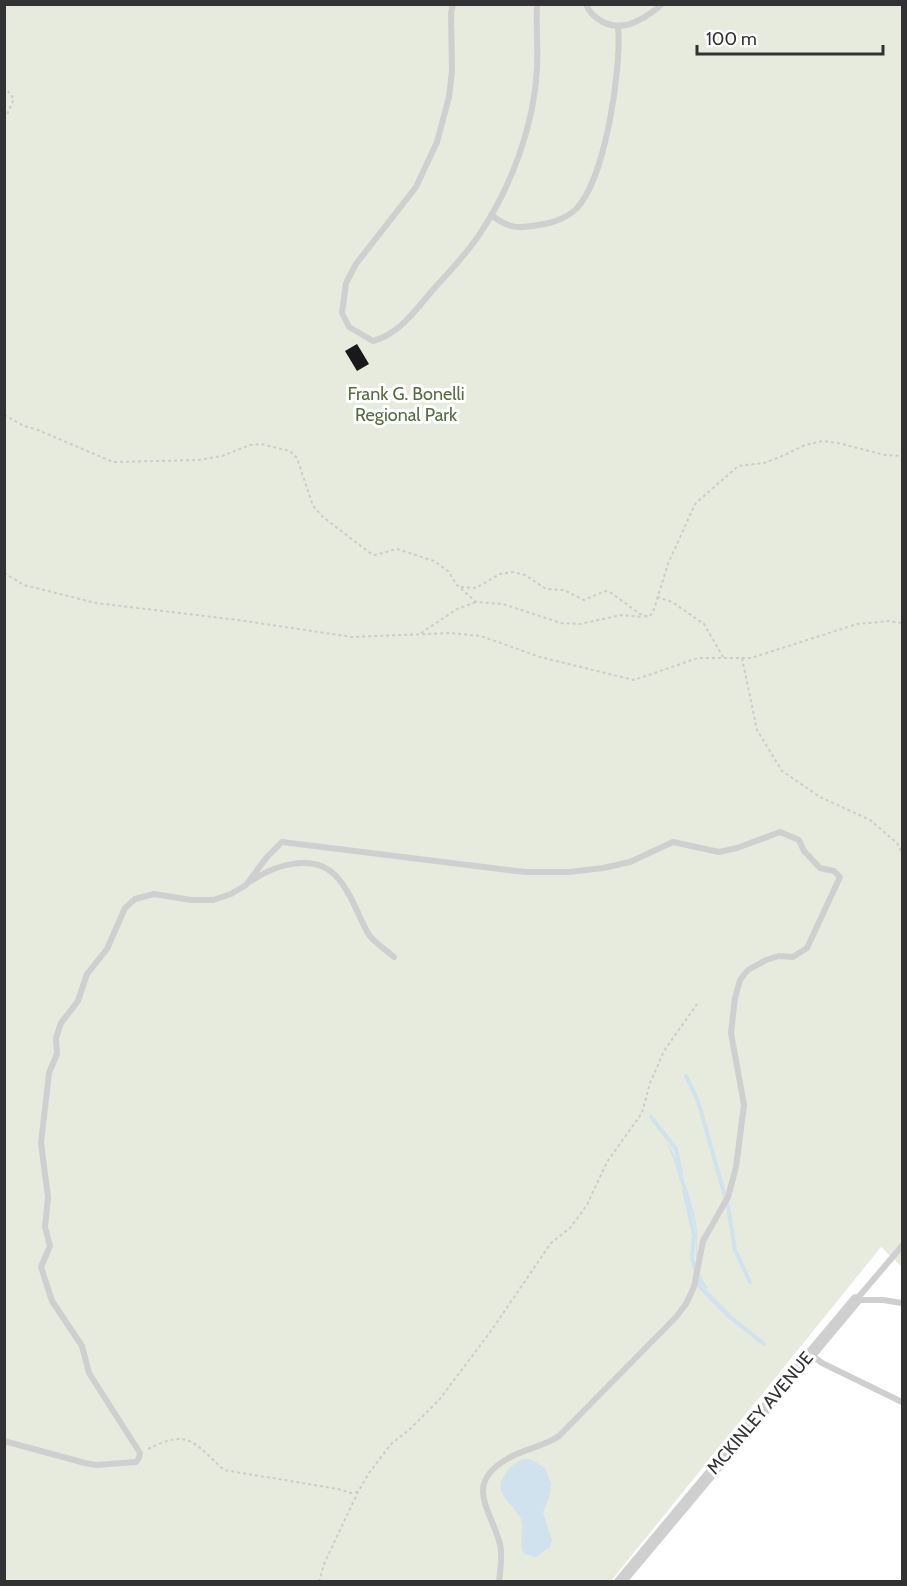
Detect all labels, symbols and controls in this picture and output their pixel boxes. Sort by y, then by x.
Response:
scale bar [697,18,883,56]
text: 100 m [706,28,757,50]
park label: Frank G. Bonelli Regional Park [347,383,465,426]
street label: MCKINLEY AVENUE [702,1347,818,1479]

